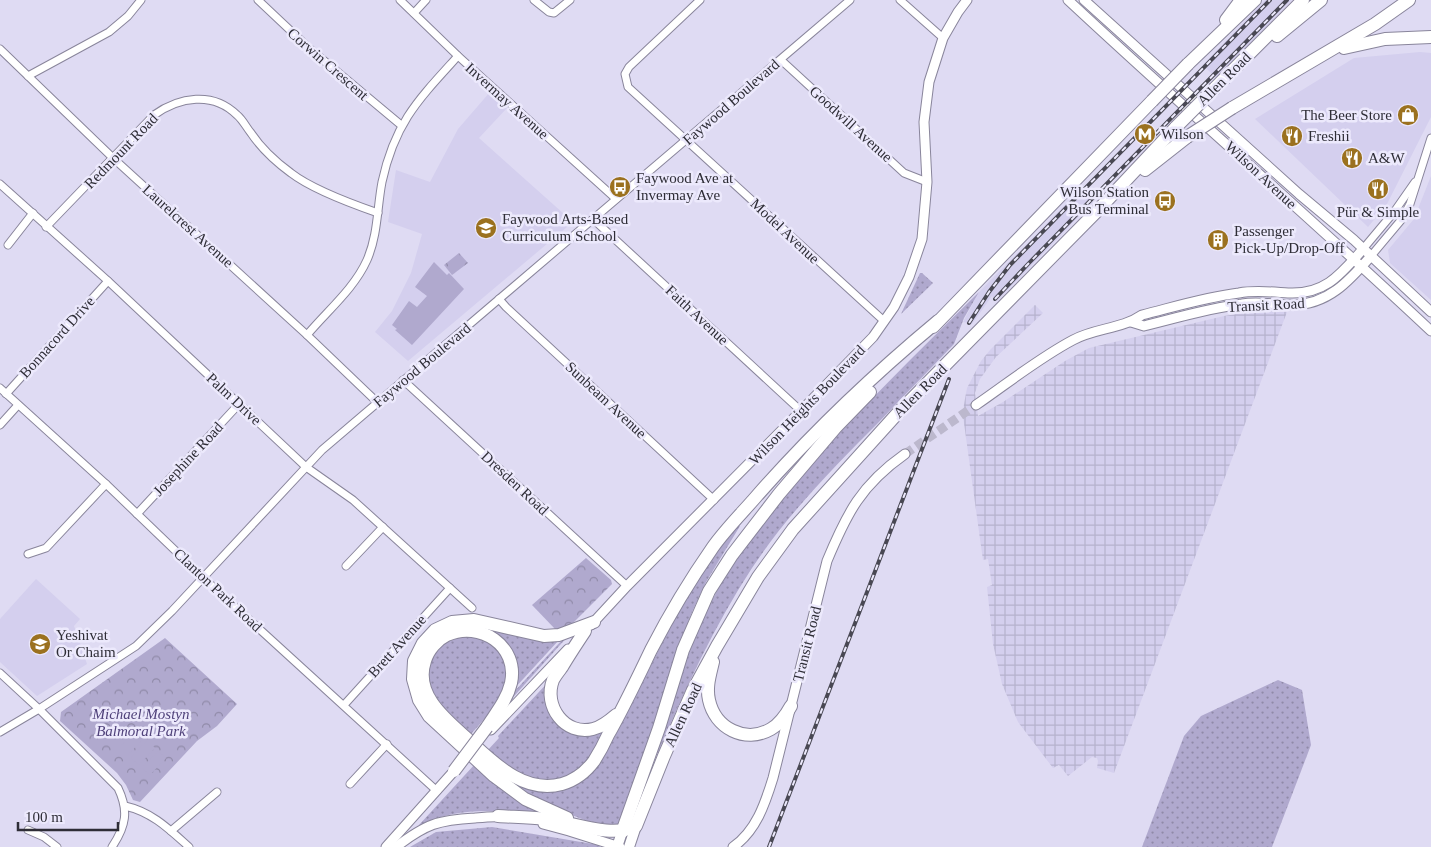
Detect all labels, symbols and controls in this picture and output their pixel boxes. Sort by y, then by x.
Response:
street label: Corwin Crescent [285,25,372,104]
street label: Allen Road [1194,49,1254,109]
street label: Faywood Boulevard [680,56,783,148]
street label: Invermay Avenue [462,60,552,143]
street label: Goodwill Avenue [807,83,896,165]
shop icon: The Beer Store [1396,103,1420,127]
place label: The Beer Store [1301,107,1392,123]
street label: Redmount Road [81,110,161,192]
metro station icon: Wilson [1133,122,1157,146]
restaurant icon: Freshii [1280,124,1304,148]
place label: Wilson [1161,126,1204,142]
place label: Freshii [1308,128,1350,144]
street label: Wilson Avenue [1222,138,1300,212]
restaurant icon: A&W [1340,146,1364,170]
place label: A&W [1368,150,1406,166]
place label: Faywood Ave at Invermay Ave [636,170,734,203]
bus stop icon: Faywood Ave at Invermay Ave [608,175,632,199]
restaurant icon: Pür & Simple [1366,177,1390,201]
street label: Laurelcrest Avenue [140,181,237,271]
place label: Wilson Station Bus Terminal [1060,184,1149,217]
bus stop icon: Wilson Station Bus Terminal [1153,189,1177,213]
street label: Model Avenue [748,195,823,267]
place label: Pür & Simple [1337,204,1420,220]
place label: Faywood Arts-Based Curriculum School [502,211,629,244]
school or university icon: Faywood Arts-Based Curriculum School [474,216,498,240]
place label: Passenger Pick-Up/Drop-Off [1234,223,1345,256]
building icon: Passenger Pick-Up/Drop-Off [1206,228,1230,252]
street label: Faith Avenue [663,282,732,348]
street label: Bonnacord Drive [16,293,98,381]
street label: Transit Road [1227,295,1306,315]
street label: Faywood Boulevard [370,319,474,410]
street label: Wilson Heights Boulevard [746,342,868,468]
street label: Sunbeam Avenue [562,359,650,442]
street label: Allen Road [890,361,950,421]
street label: Palm Drive [203,370,265,429]
street label: Josephine Road [150,419,226,499]
street label: Dresden Road [478,448,552,518]
street label: Clanton Park Road [171,545,266,635]
street label: Transit Road [790,604,824,683]
street label: Brett Avenue [365,611,429,681]
place label: Yeshivat Or Chaim [56,627,116,660]
school or university icon: Yeshivat Or Chaim [28,632,52,656]
street label: Allen Road [661,680,705,750]
park label: Michael Mostyn Balmoral Park [91,706,190,739]
scale bar [18,800,118,832]
text: 100 m [25,809,63,825]

